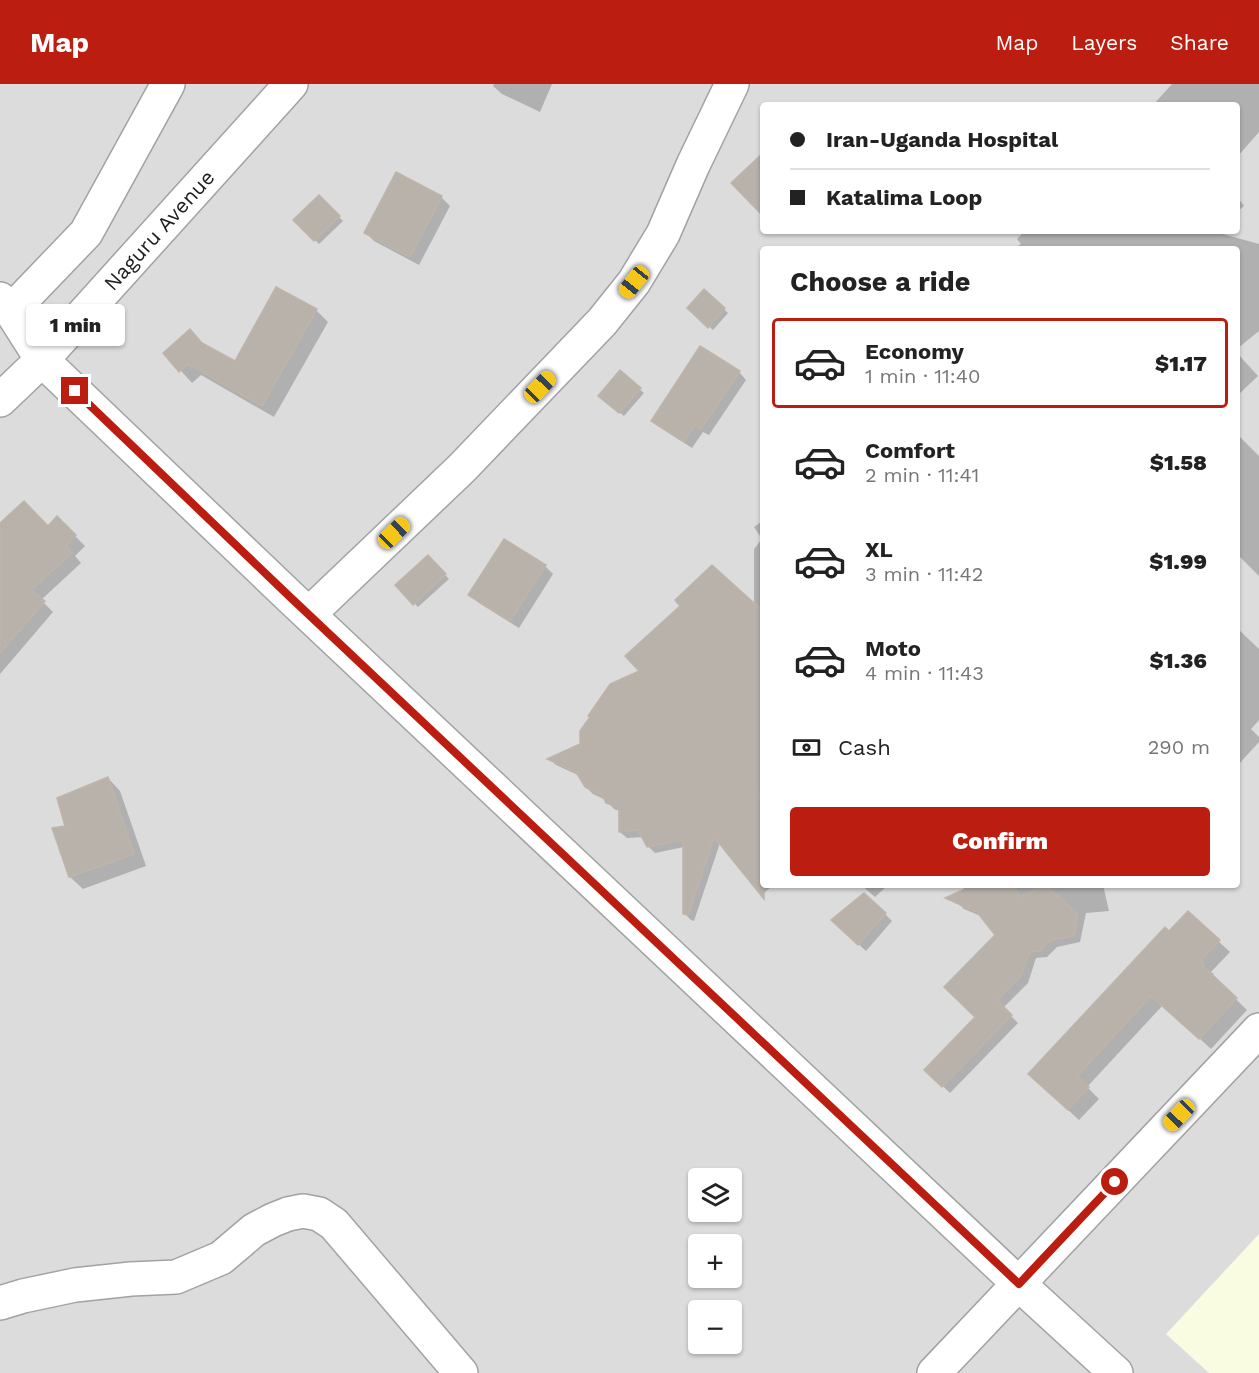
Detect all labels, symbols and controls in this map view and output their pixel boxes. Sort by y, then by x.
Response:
text: Map [30,26,89,59]
text: Map [995,30,1038,55]
text: Layers [1071,30,1137,55]
text: Share [1170,30,1229,55]
text: Iran-Uganda Hospital [826,127,1058,152]
street label: Naguru Avenue [98,165,220,295]
text: Katalima Loop [826,185,982,210]
car [616,262,652,302]
text: Choose a ride [790,266,970,298]
callout: 1 min [26,304,124,346]
text: 1 min [50,313,101,337]
icon: car [793,336,847,390]
text: Economy [865,339,964,364]
text: $1.17 [1155,351,1207,376]
text: 1 min · 11:40 [865,364,980,388]
car [521,368,559,406]
route end [61,377,88,404]
icon: car [793,435,847,489]
text: Comfort [865,438,955,463]
text: $1.58 [1150,450,1207,475]
text: 2 min · 11:41 [865,463,979,487]
car [375,514,413,552]
icon: car [793,534,847,588]
text: XL [865,537,893,562]
text: $1.99 [1149,549,1207,574]
text: 3 min · 11:42 [865,562,983,586]
icon: car [793,633,847,687]
text: Moto [865,636,921,661]
text: $1.36 [1150,648,1207,673]
text: 4 min · 11:43 [865,661,984,685]
icon: cash [790,731,823,764]
text: Cash [838,735,891,760]
text: 290 m [1148,735,1210,759]
button: Confirm [790,807,1210,876]
car [1160,1096,1198,1134]
map controls [688,1168,742,1354]
button: layers [688,1168,742,1222]
route start [1101,1168,1128,1195]
button: + [688,1234,742,1288]
button: − [688,1300,742,1354]

